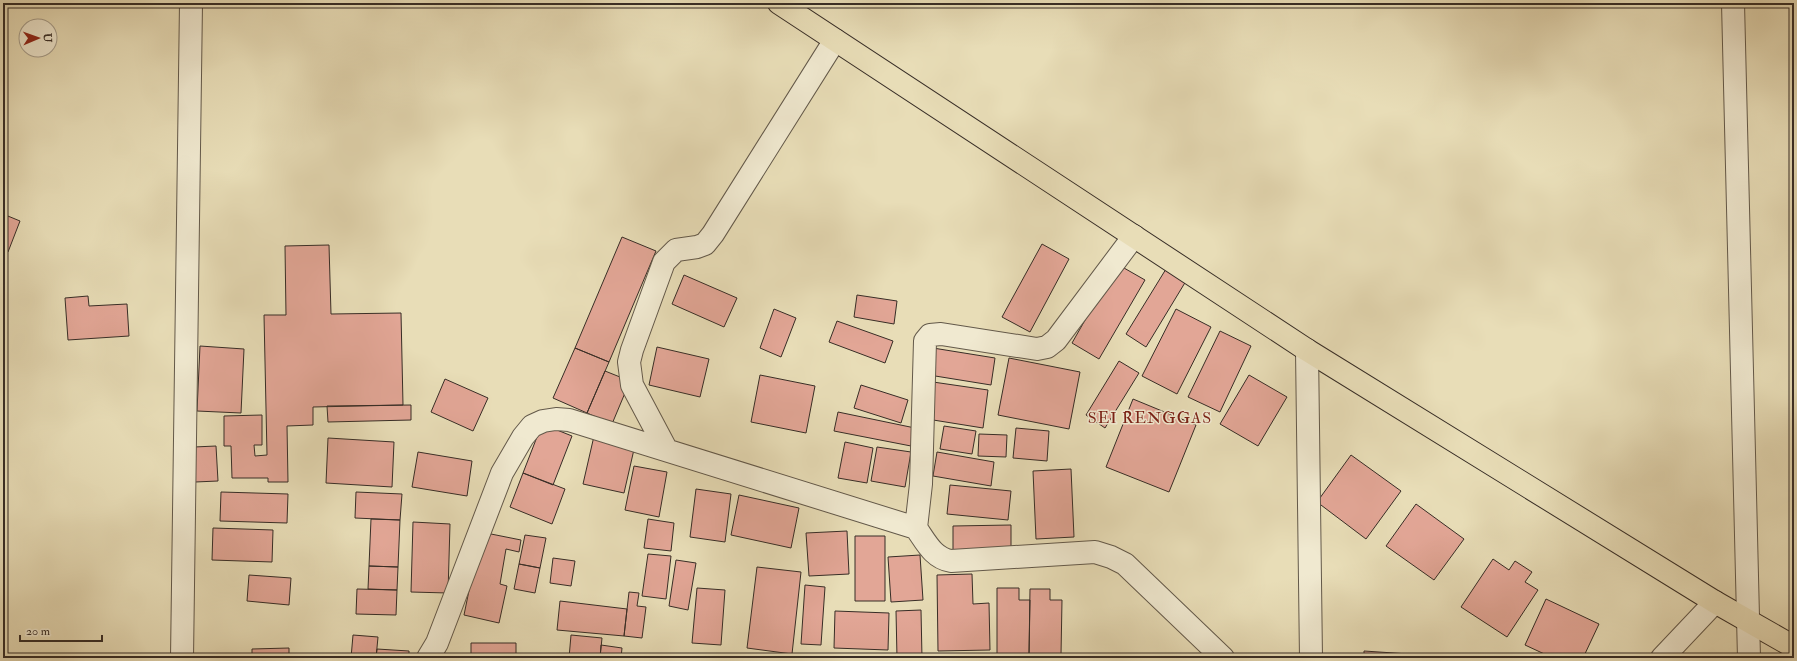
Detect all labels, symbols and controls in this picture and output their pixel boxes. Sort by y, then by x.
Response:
north arrow [18,18,58,58]
text: U [41,33,54,43]
district label: SEI RENGGAS [1088,408,1212,428]
scale bar [20,617,102,643]
text: 20 m [26,624,51,639]

